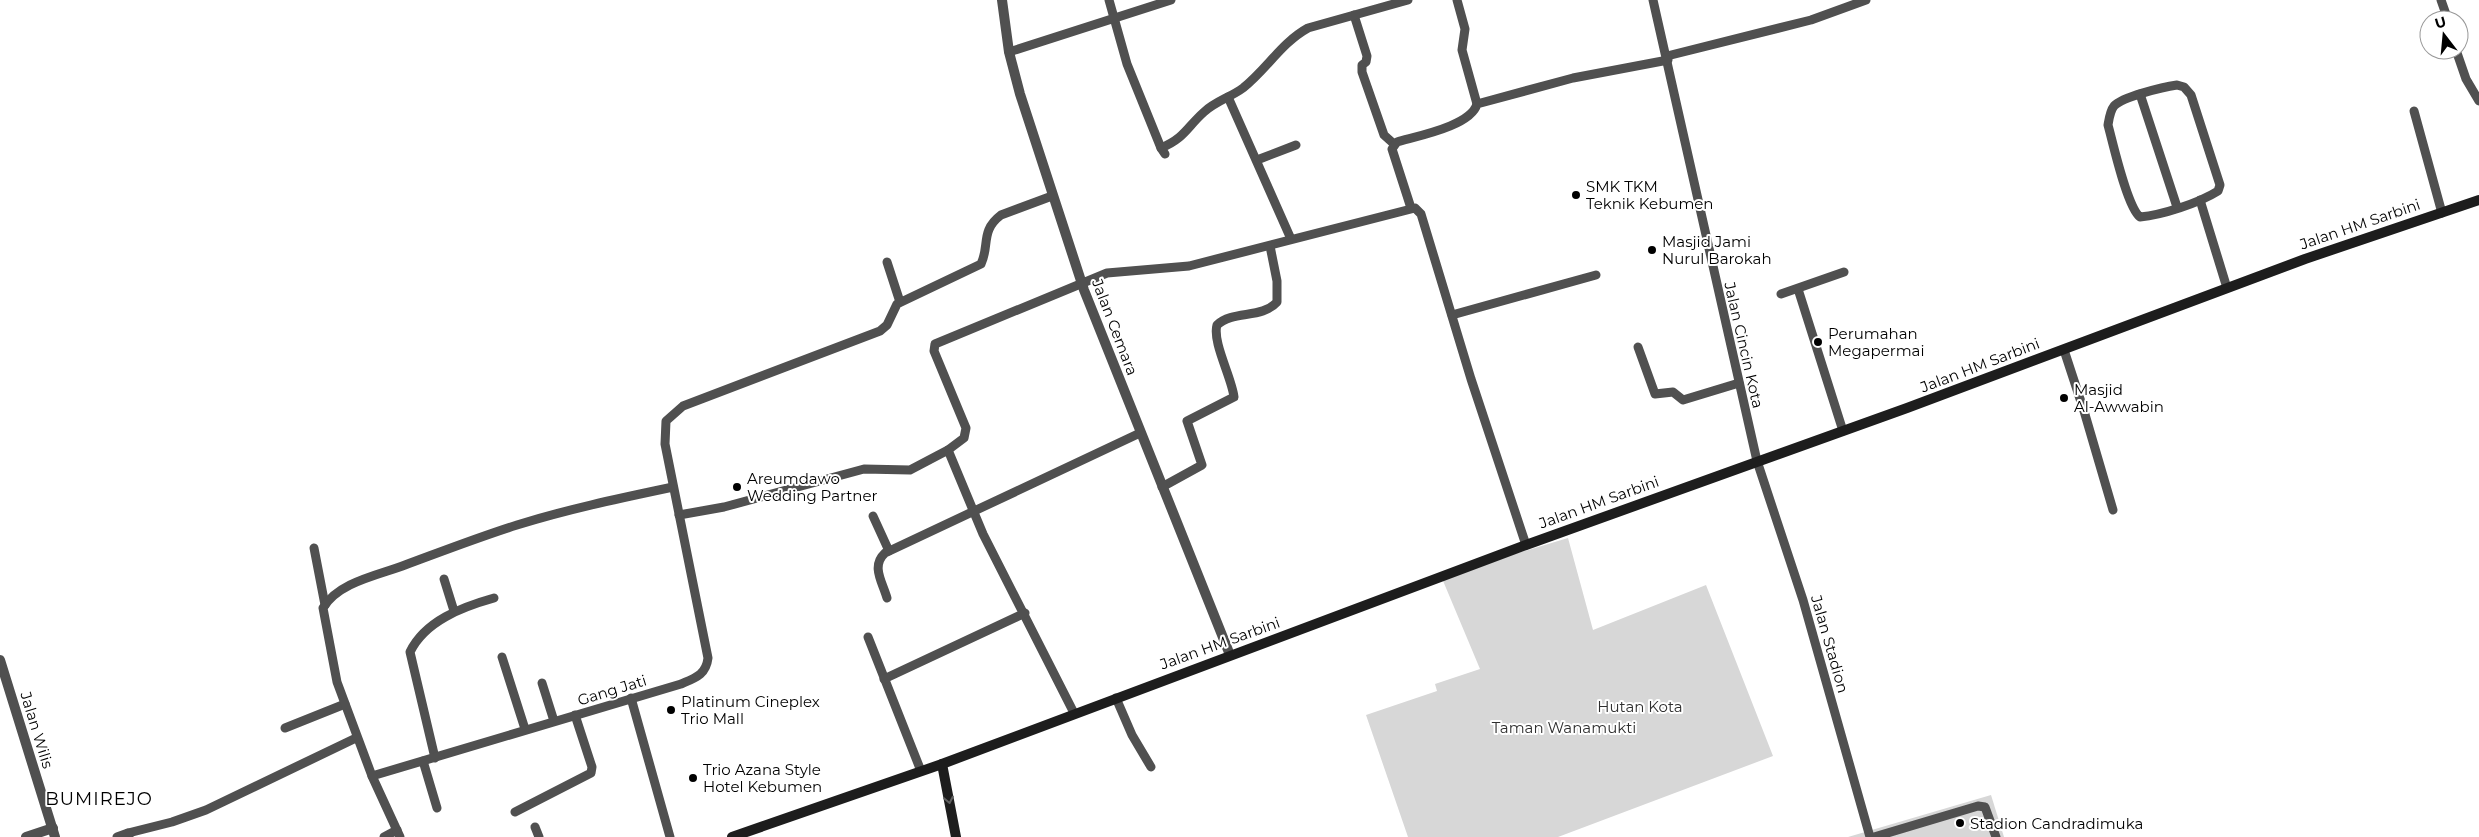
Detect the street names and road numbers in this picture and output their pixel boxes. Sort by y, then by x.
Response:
street label: Jalan HM Sarbini [2296,194,2423,254]
street label: Jalan Cemara [1088,275,1142,378]
street label: Jalan Cincin Kota [1720,279,1768,410]
street label: Jalan HM Sarbini [1917,334,2042,397]
street label: Jalan HM Sarbini [1536,472,1662,533]
street label: Jalan Stadion [1807,592,1853,695]
street label: Jalan HM Sarbini [1157,613,1283,674]
street label: Gang Jati [575,670,649,710]
street label: Jalan Wilis [16,688,58,771]

